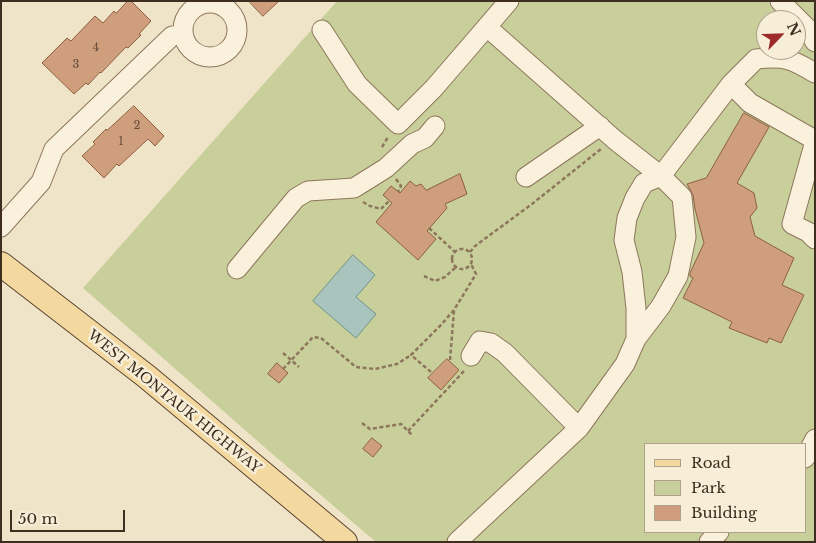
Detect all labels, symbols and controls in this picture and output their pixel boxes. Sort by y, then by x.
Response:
north arrow [756,10,806,60]
text: N [783,20,805,39]
house number: 4 [93,41,99,55]
house number: 3 [73,58,79,72]
house number: 2 [134,119,140,133]
house number: 1 [119,135,123,149]
street label: WEST MONTAUK HIGHWAY [84,327,264,477]
legend [644,443,806,533]
text: Road [691,453,731,472]
text: Park [691,478,726,497]
scale bar [12,500,128,532]
text: Building [691,503,757,522]
text: 50 m [18,509,58,528]

